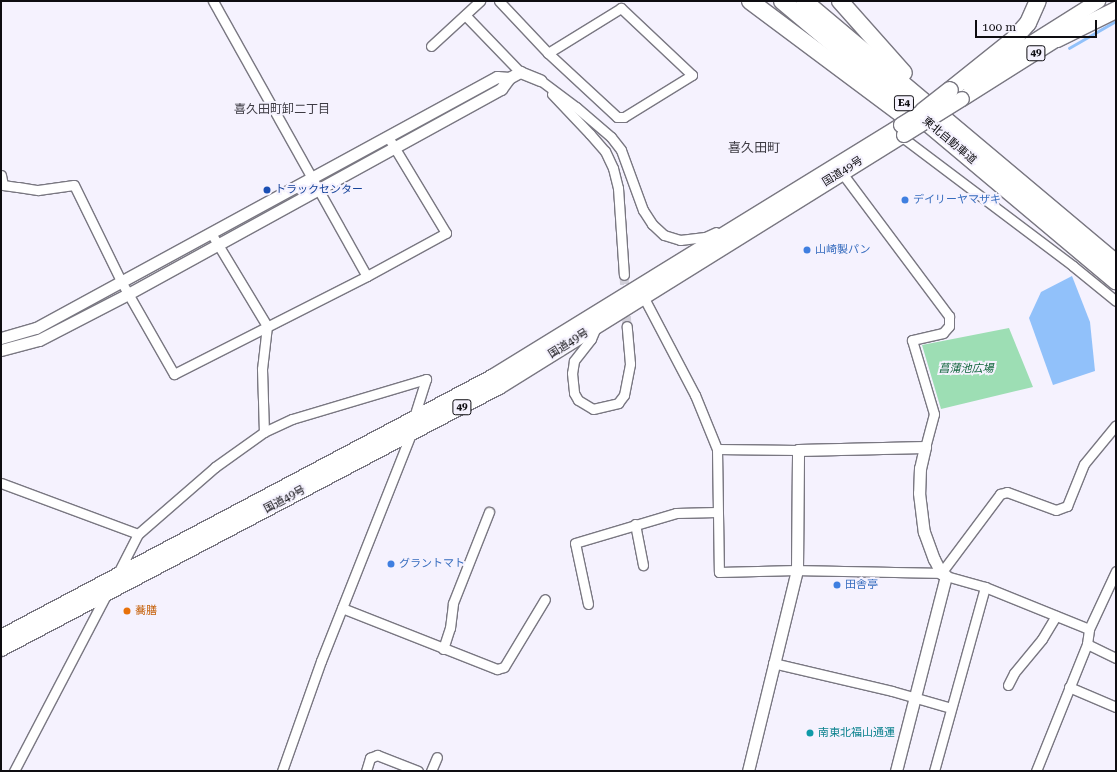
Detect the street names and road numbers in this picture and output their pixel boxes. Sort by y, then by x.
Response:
road number: 49 [1026,45,1046,61]
road number: E4 [893,95,915,111]
street label: 東北自動車道 [919,115,979,167]
street label: 国道49号 [820,154,866,190]
street label: 国道49号 [546,326,592,362]
road number: 49 [452,399,472,415]
street label: 国道49号 [262,484,308,516]

